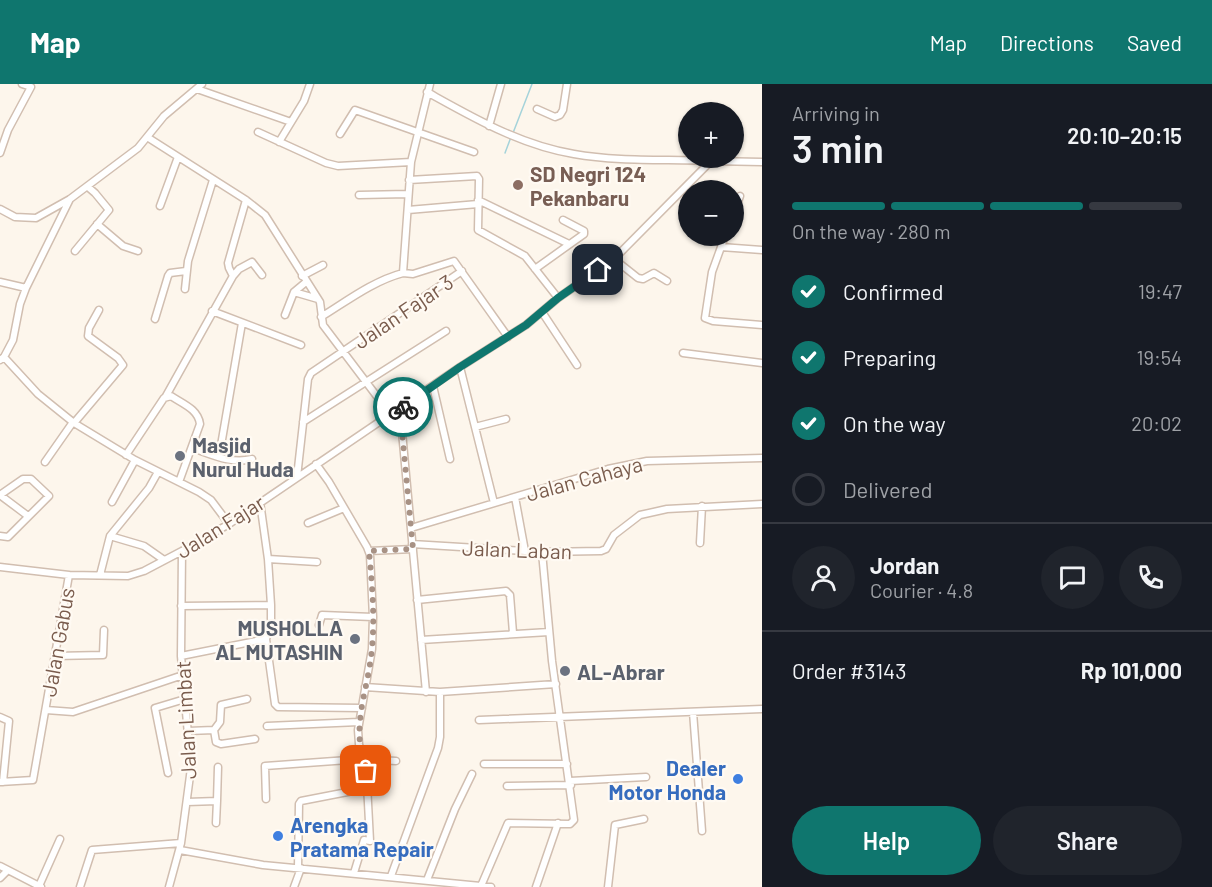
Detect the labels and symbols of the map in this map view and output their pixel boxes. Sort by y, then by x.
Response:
place label: SD Negri 124 Pekanbaru [530,161,646,210]
marker: SD Negri 124 Pekanbaru [511,178,525,192]
pin [572,244,623,295]
street label: Jalan Fajar 3 [349,269,457,353]
courier [373,377,433,437]
place label: Masjid Nurul Huda [192,432,294,481]
marker: Masjid Nurul Huda [173,449,187,463]
street label: Jalan Cahaya [523,450,645,506]
street label: Jalan Fajar [171,489,269,563]
street label: Jalan Laban [462,535,572,563]
street label: Jalan Gabus [35,586,79,698]
place label: MUSHOLLA AL MUTASHIN [215,615,343,664]
marker: MUSHOLLA AL MUTASHIN [348,632,362,646]
place label: AL-Abrar [577,659,665,684]
street label: Jalan Limbat [169,660,201,780]
marker: AL-Abrar [558,664,572,678]
pin [340,745,391,796]
place label: Dealer Motor Honda [609,755,726,804]
marker: Dealer Motor Honda [731,772,745,786]
place label: Arengka Pratama Repair [290,812,434,861]
marker: Arengka Pratama Repair [271,829,285,843]

